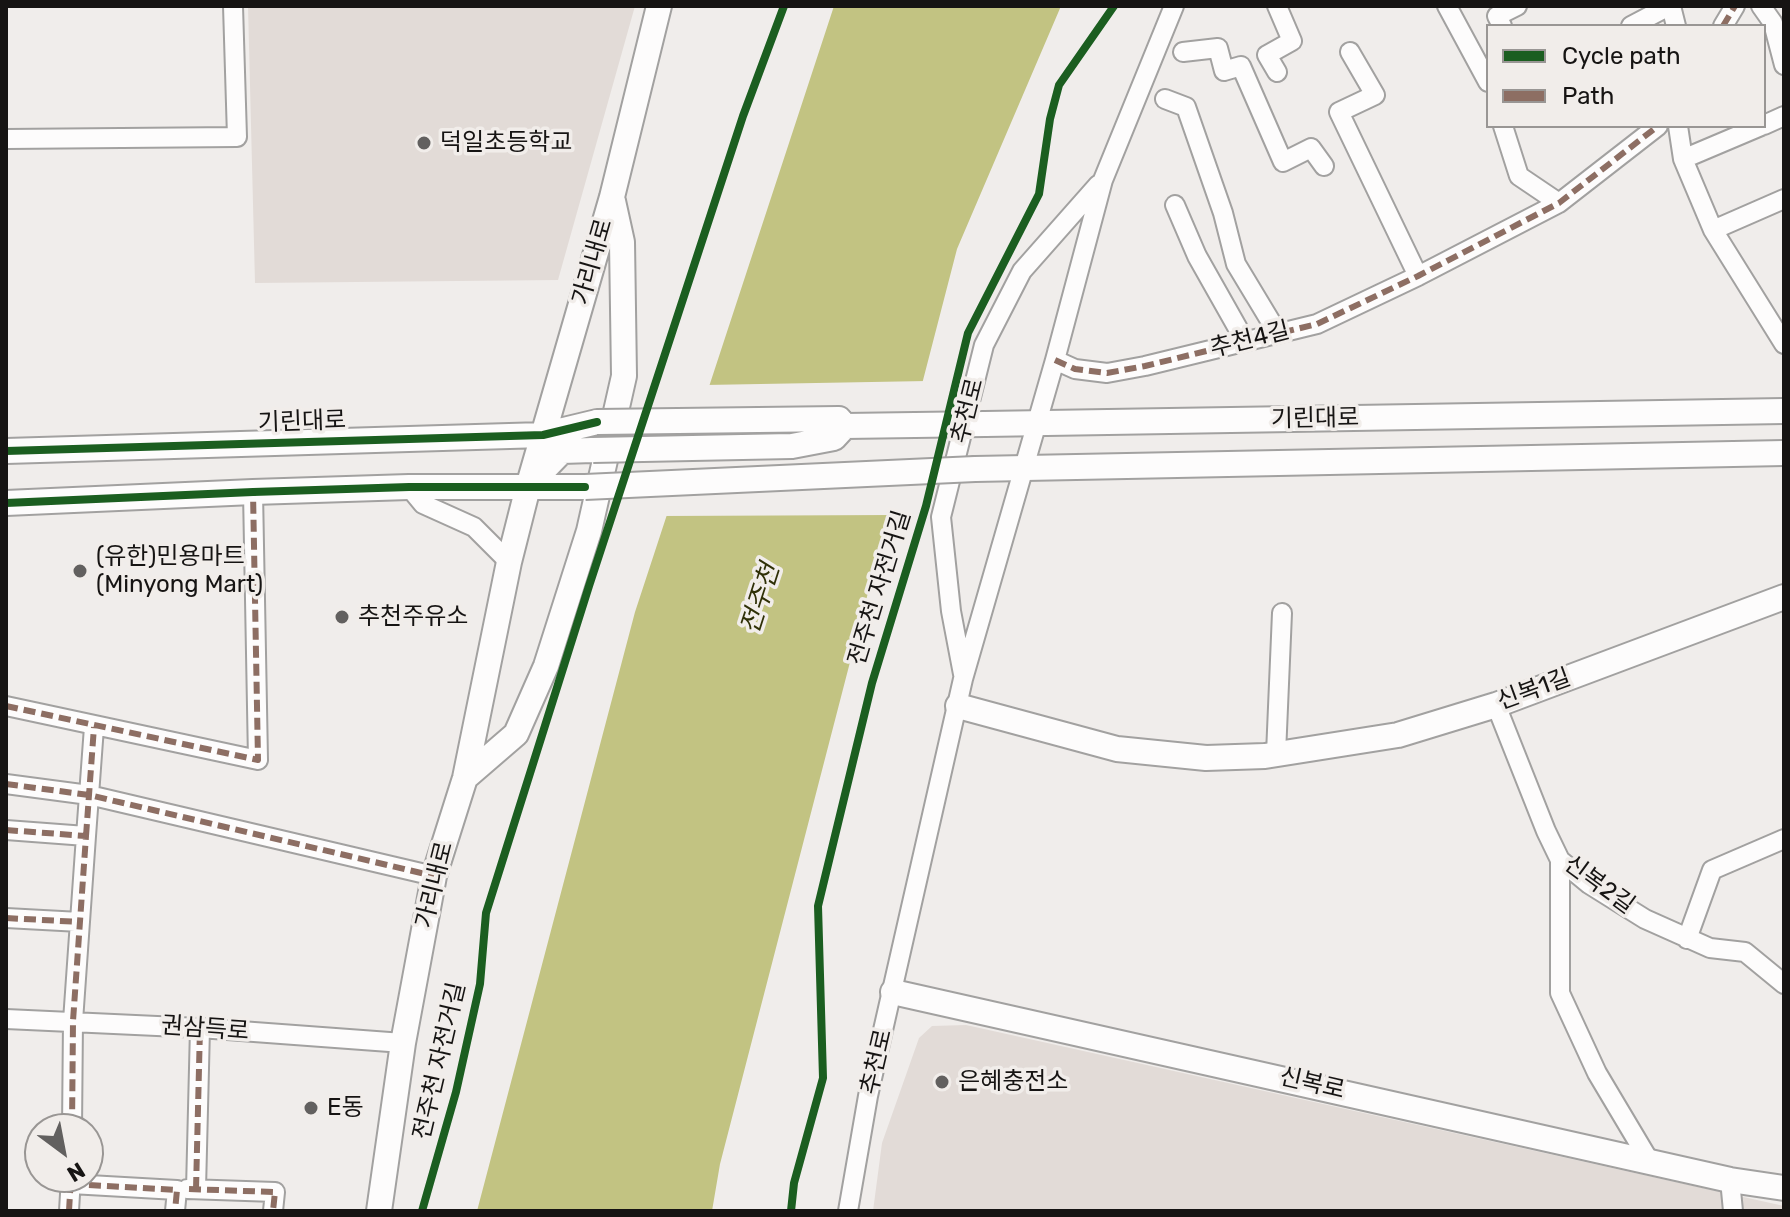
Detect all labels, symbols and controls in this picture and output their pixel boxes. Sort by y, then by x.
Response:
legend [1486,24,1766,128]
text: Cycle path [1562,42,1681,70]
text: Path [1562,82,1614,110]
place label: 덕일초등학교 [440,129,572,157]
marker: 덕일초등학교 [415,134,433,152]
street label: 가리내로 [567,216,619,308]
street label: 추천4길 [1207,316,1293,364]
street label: 추천로 [946,375,990,447]
street label: 기린대로 [1271,404,1359,434]
street label: 기린대로 [257,406,347,438]
street label: 전주천 자전거길 [843,507,917,669]
place label: (유한)민용마트 (Minyong Mart) [96,543,263,599]
water label: 전주천 [735,560,787,638]
marker: (유한)민용마트 (Minyong Mart) [71,562,89,580]
place label: 추천주유소 [358,603,468,631]
marker: 추천주유소 [333,608,351,626]
street label: 신복1길 [1493,663,1575,717]
street label: 가리내로 [410,839,460,931]
street label: 신복2길 [1558,850,1640,920]
street label: 전주천 자전거길 [408,980,472,1142]
street label: 권삼득로 [160,1012,250,1046]
street label: 추천로 [856,1026,898,1098]
street label: 신복로 [1276,1063,1348,1105]
place label: 은혜충전소 [958,1068,1068,1096]
marker: 은혜충전소 [933,1073,951,1091]
place label: E동 [327,1094,364,1122]
marker: E동 [302,1099,320,1117]
north arrow [24,1113,104,1193]
text: N [62,1156,90,1188]

